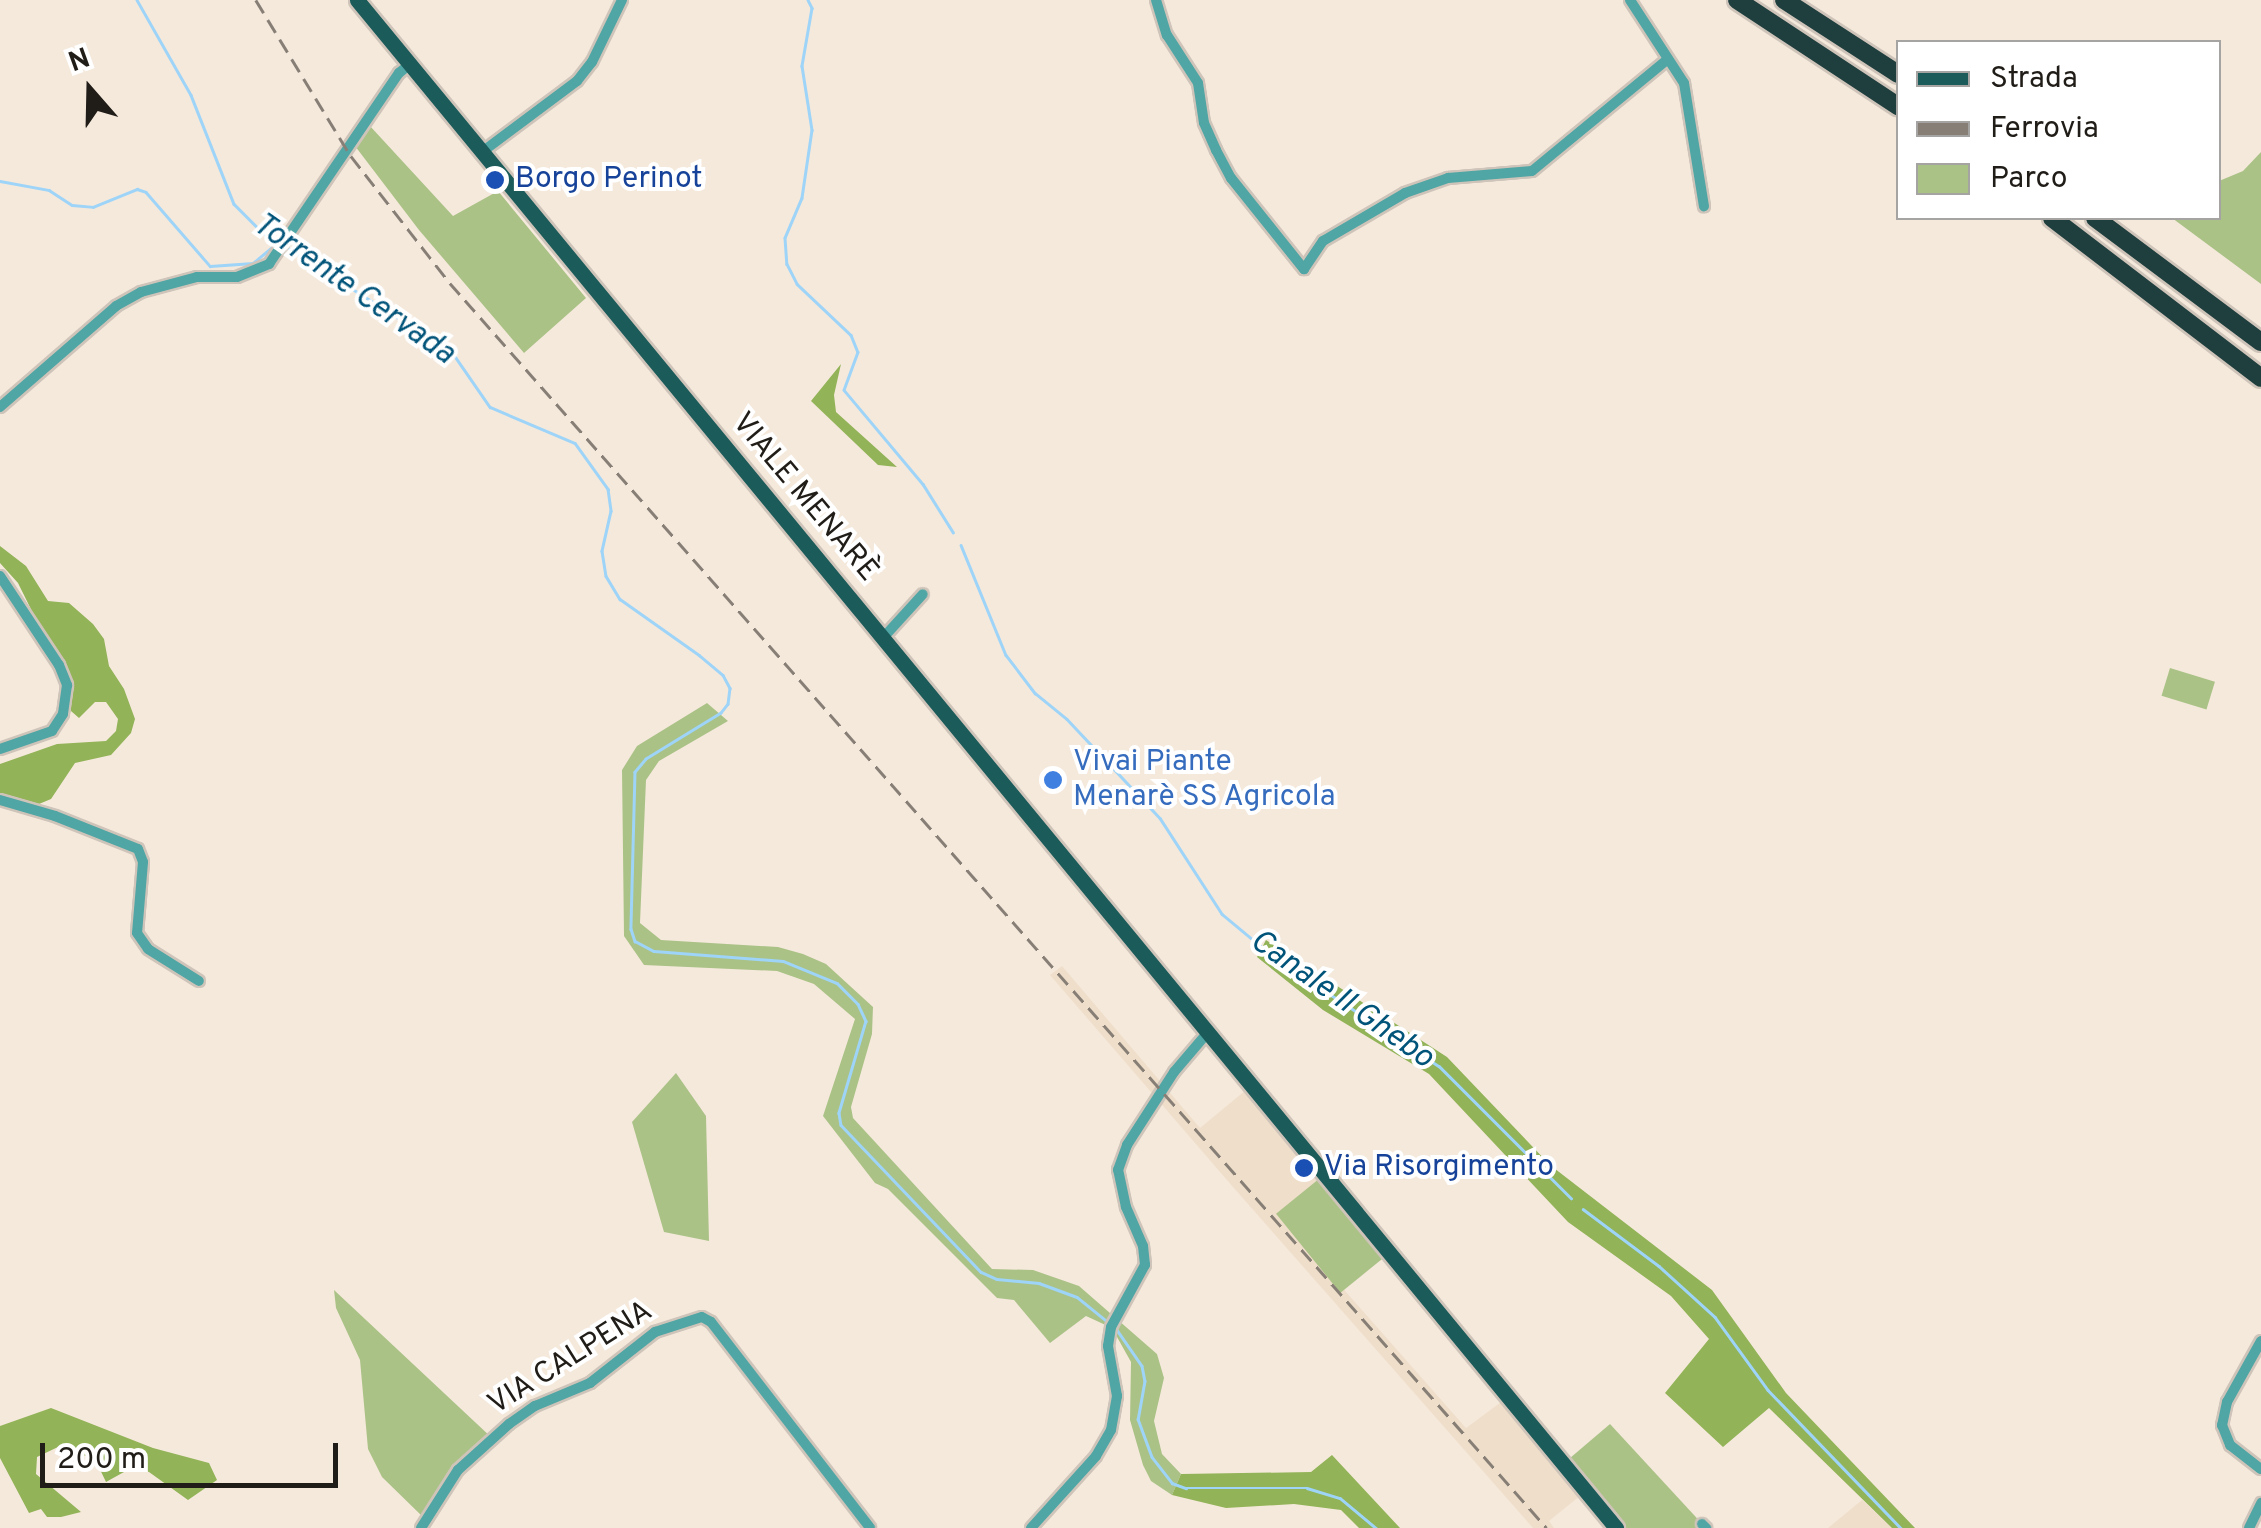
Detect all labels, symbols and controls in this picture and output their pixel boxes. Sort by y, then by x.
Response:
north arrow [40,40,140,140]
legend [1896,40,2221,220]
text: N [64,41,95,82]
text: Strada [1990,61,2078,98]
text: Ferrovia [1990,111,2099,148]
text: Parco [1990,161,2067,198]
place label: Borgo Perinot [515,162,703,198]
marker: Borgo Perinot [484,169,506,191]
water label: Torrente Cervada [245,206,461,374]
street label: VIALE MENARÈ [723,406,885,590]
place label: Vivai Piante Menarè SS Agricola [1073,745,1337,816]
marker: Vivai Piante Menarè SS Agricola [1042,769,1064,791]
water label: Canale Il Ghebo [1242,922,1440,1078]
place label: Via Risorgimento [1324,1150,1554,1186]
marker: Via Risorgimento [1293,1157,1315,1179]
street label: VIA CALPENA [482,1294,660,1424]
scale bar [45,1423,342,1485]
text: 200 m [57,1442,146,1479]

